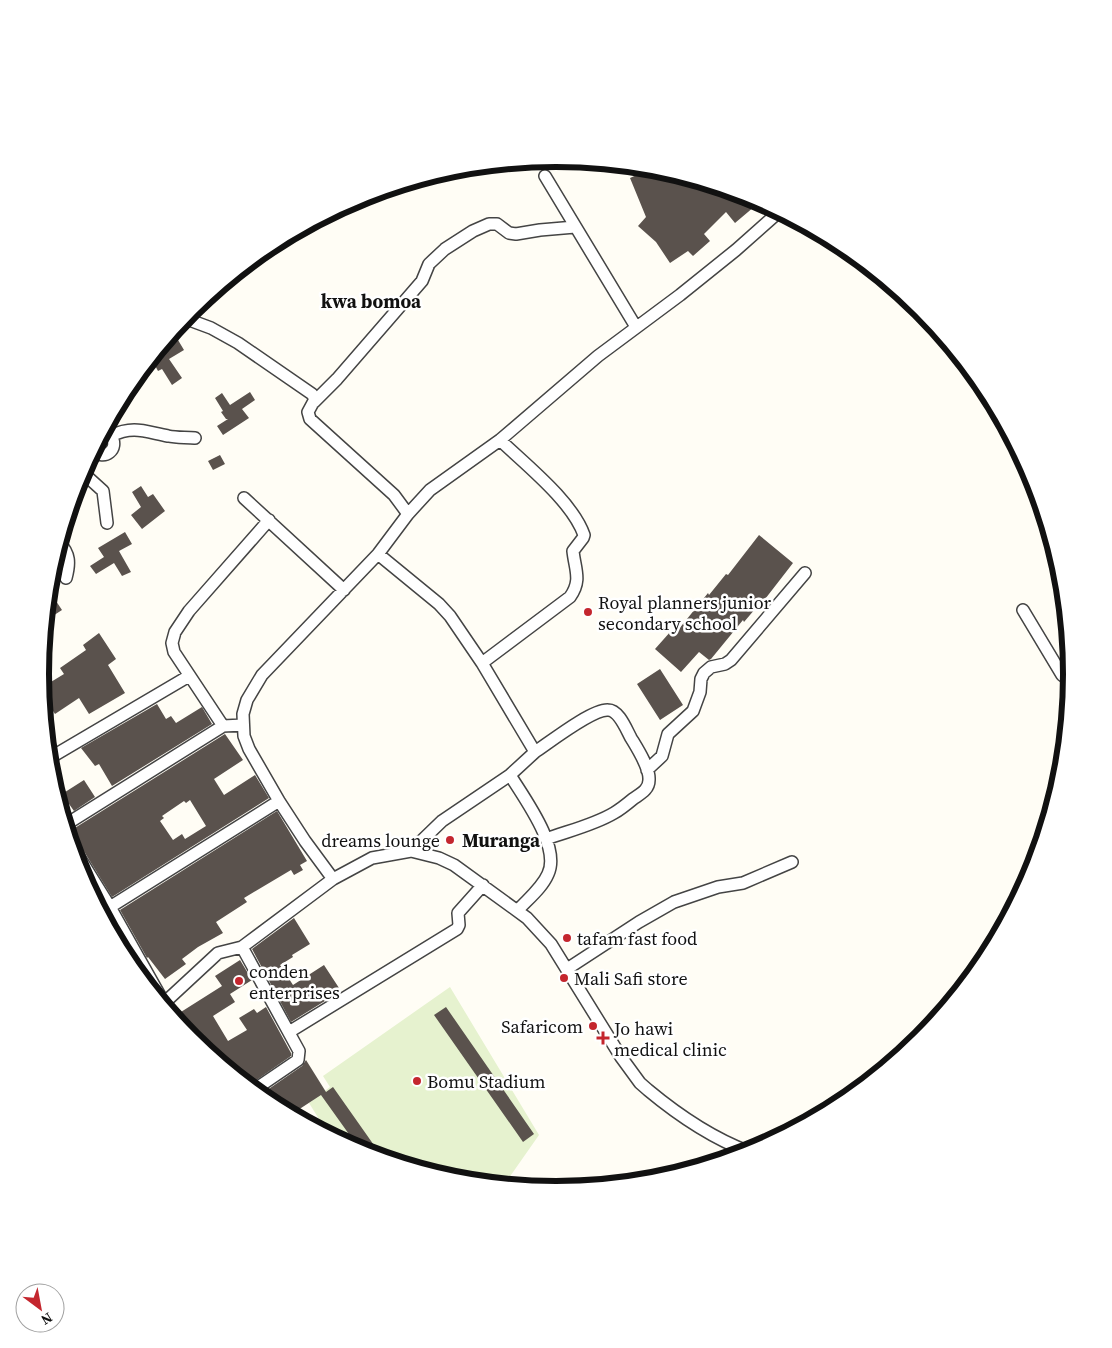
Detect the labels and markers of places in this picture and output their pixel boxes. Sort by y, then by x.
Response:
place label: Royal planners junior secondary school [598,590,772,636]
marker: Royal planners junior secondary school [582,606,594,618]
place label: dreams lounge [321,828,440,853]
marker: dreams lounge [444,834,456,846]
place label: tafam fast food [577,926,697,951]
marker: tafam fast food [561,932,573,944]
place label: conden enterprises [249,959,340,1005]
place label: Mali Safi store [574,966,688,991]
marker: Mali Safi store [558,972,570,984]
marker: conden enterprises [233,975,245,987]
place label: Safaricom [501,1014,583,1039]
place label: Jo hawi medical clinic [613,1016,727,1062]
marker: Safaricom [587,1020,599,1032]
marker: Jo hawi medical clinic [596,1031,610,1045]
place label: Bomu Stadium [427,1069,545,1094]
marker: Bomu Stadium [411,1075,423,1087]

